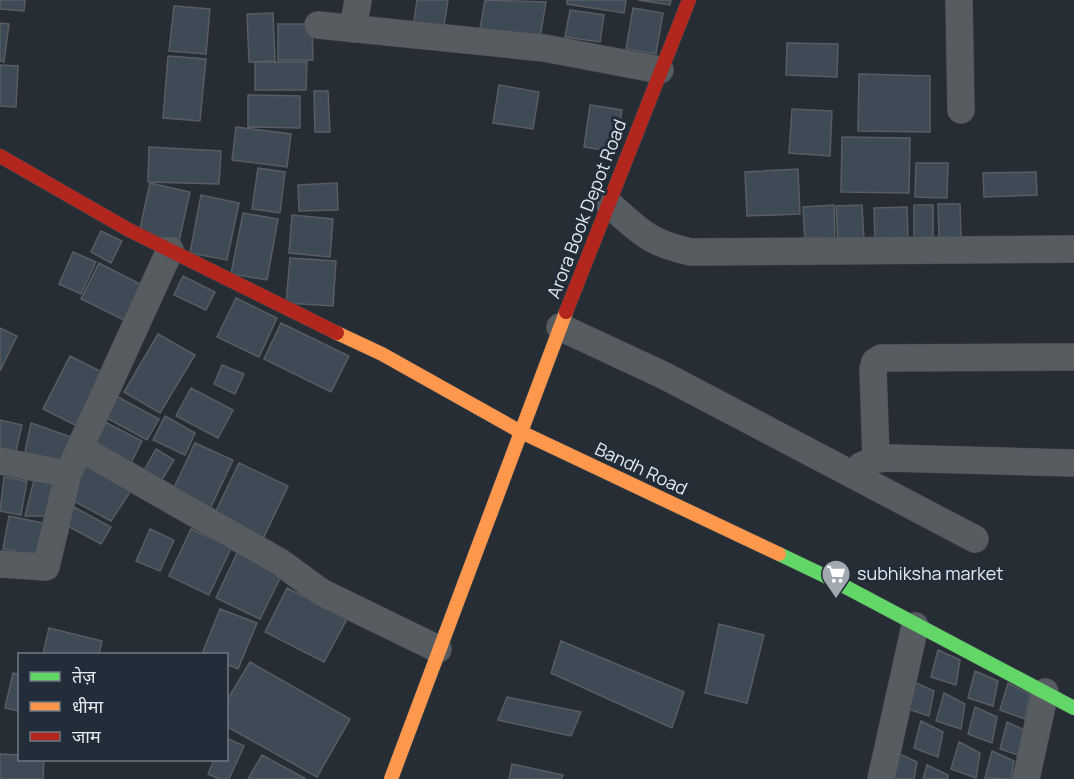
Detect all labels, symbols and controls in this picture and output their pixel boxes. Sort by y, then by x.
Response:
street label: Arora Book Depot Road [541,116,631,302]
street label: Bandh Road [591,436,691,500]
supermarket icon: subhiksha market [820,558,852,600]
place label: subhiksha market [857,561,1003,585]
legend [18,653,228,761]
text: तेज़ [72,664,96,688]
text: धीमा [72,694,103,718]
text: जाम [72,724,102,748]

